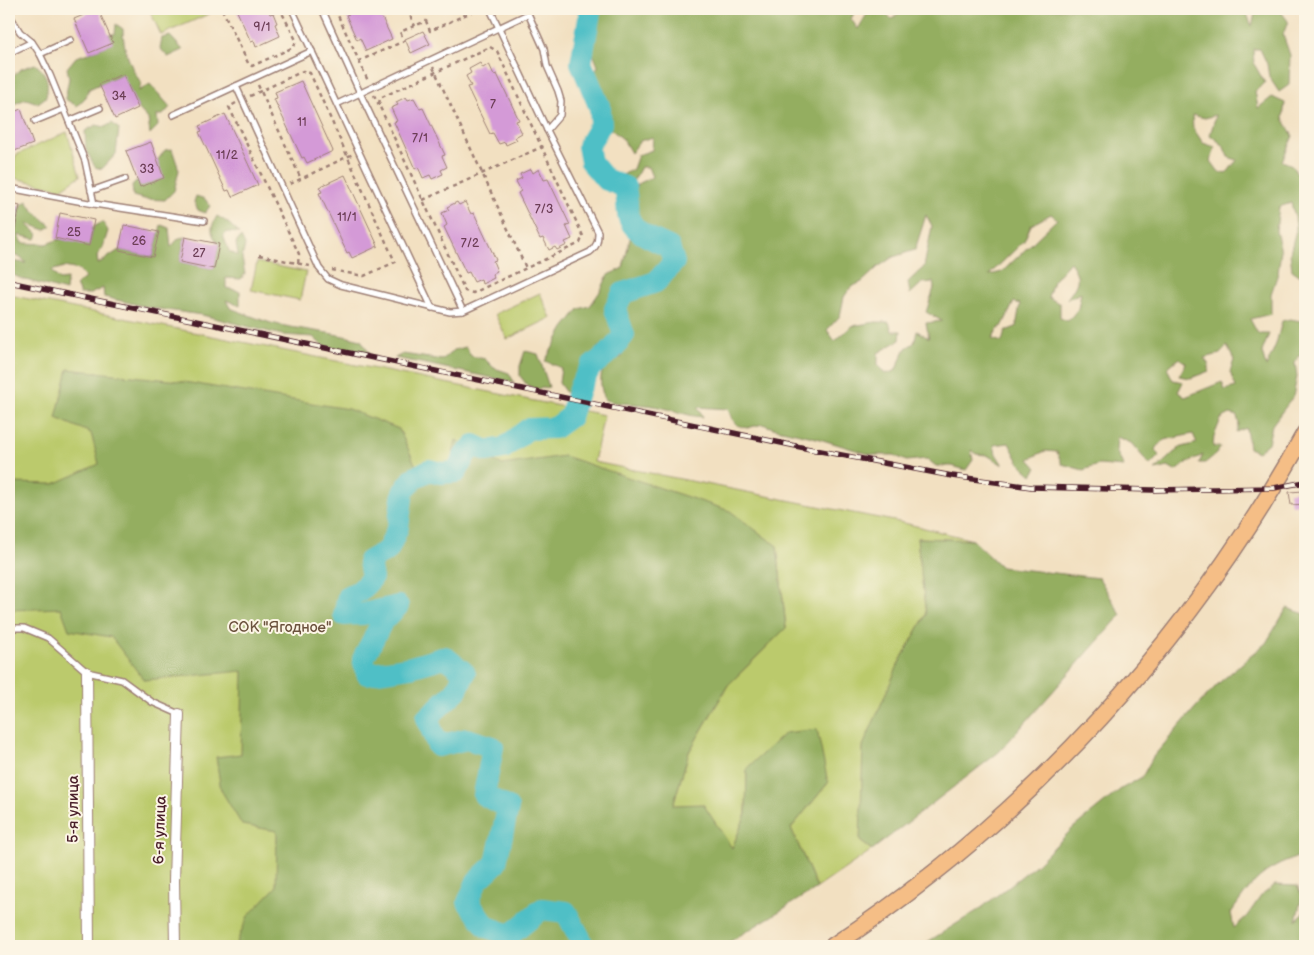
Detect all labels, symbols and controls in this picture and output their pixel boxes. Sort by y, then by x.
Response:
house number: 9/1 [253,20,271,35]
house number: 34 [112,89,127,104]
house number: 7 [490,97,496,112]
house number: 11 [297,115,307,130]
house number: 7/1 [412,131,428,146]
house number: 11/2 [216,148,238,163]
house number: 33 [140,162,154,177]
house number: 7/3 [535,202,553,217]
house number: 11/1 [337,210,357,225]
house number: 25 [67,225,81,240]
house number: 26 [132,234,146,249]
house number: 7/2 [461,236,479,251]
house number: 27 [193,246,206,261]
park label: СОК "Ягодное" [228,618,332,637]
street label: 5-я улица [64,775,83,843]
street label: 6-я улица [149,795,171,865]

